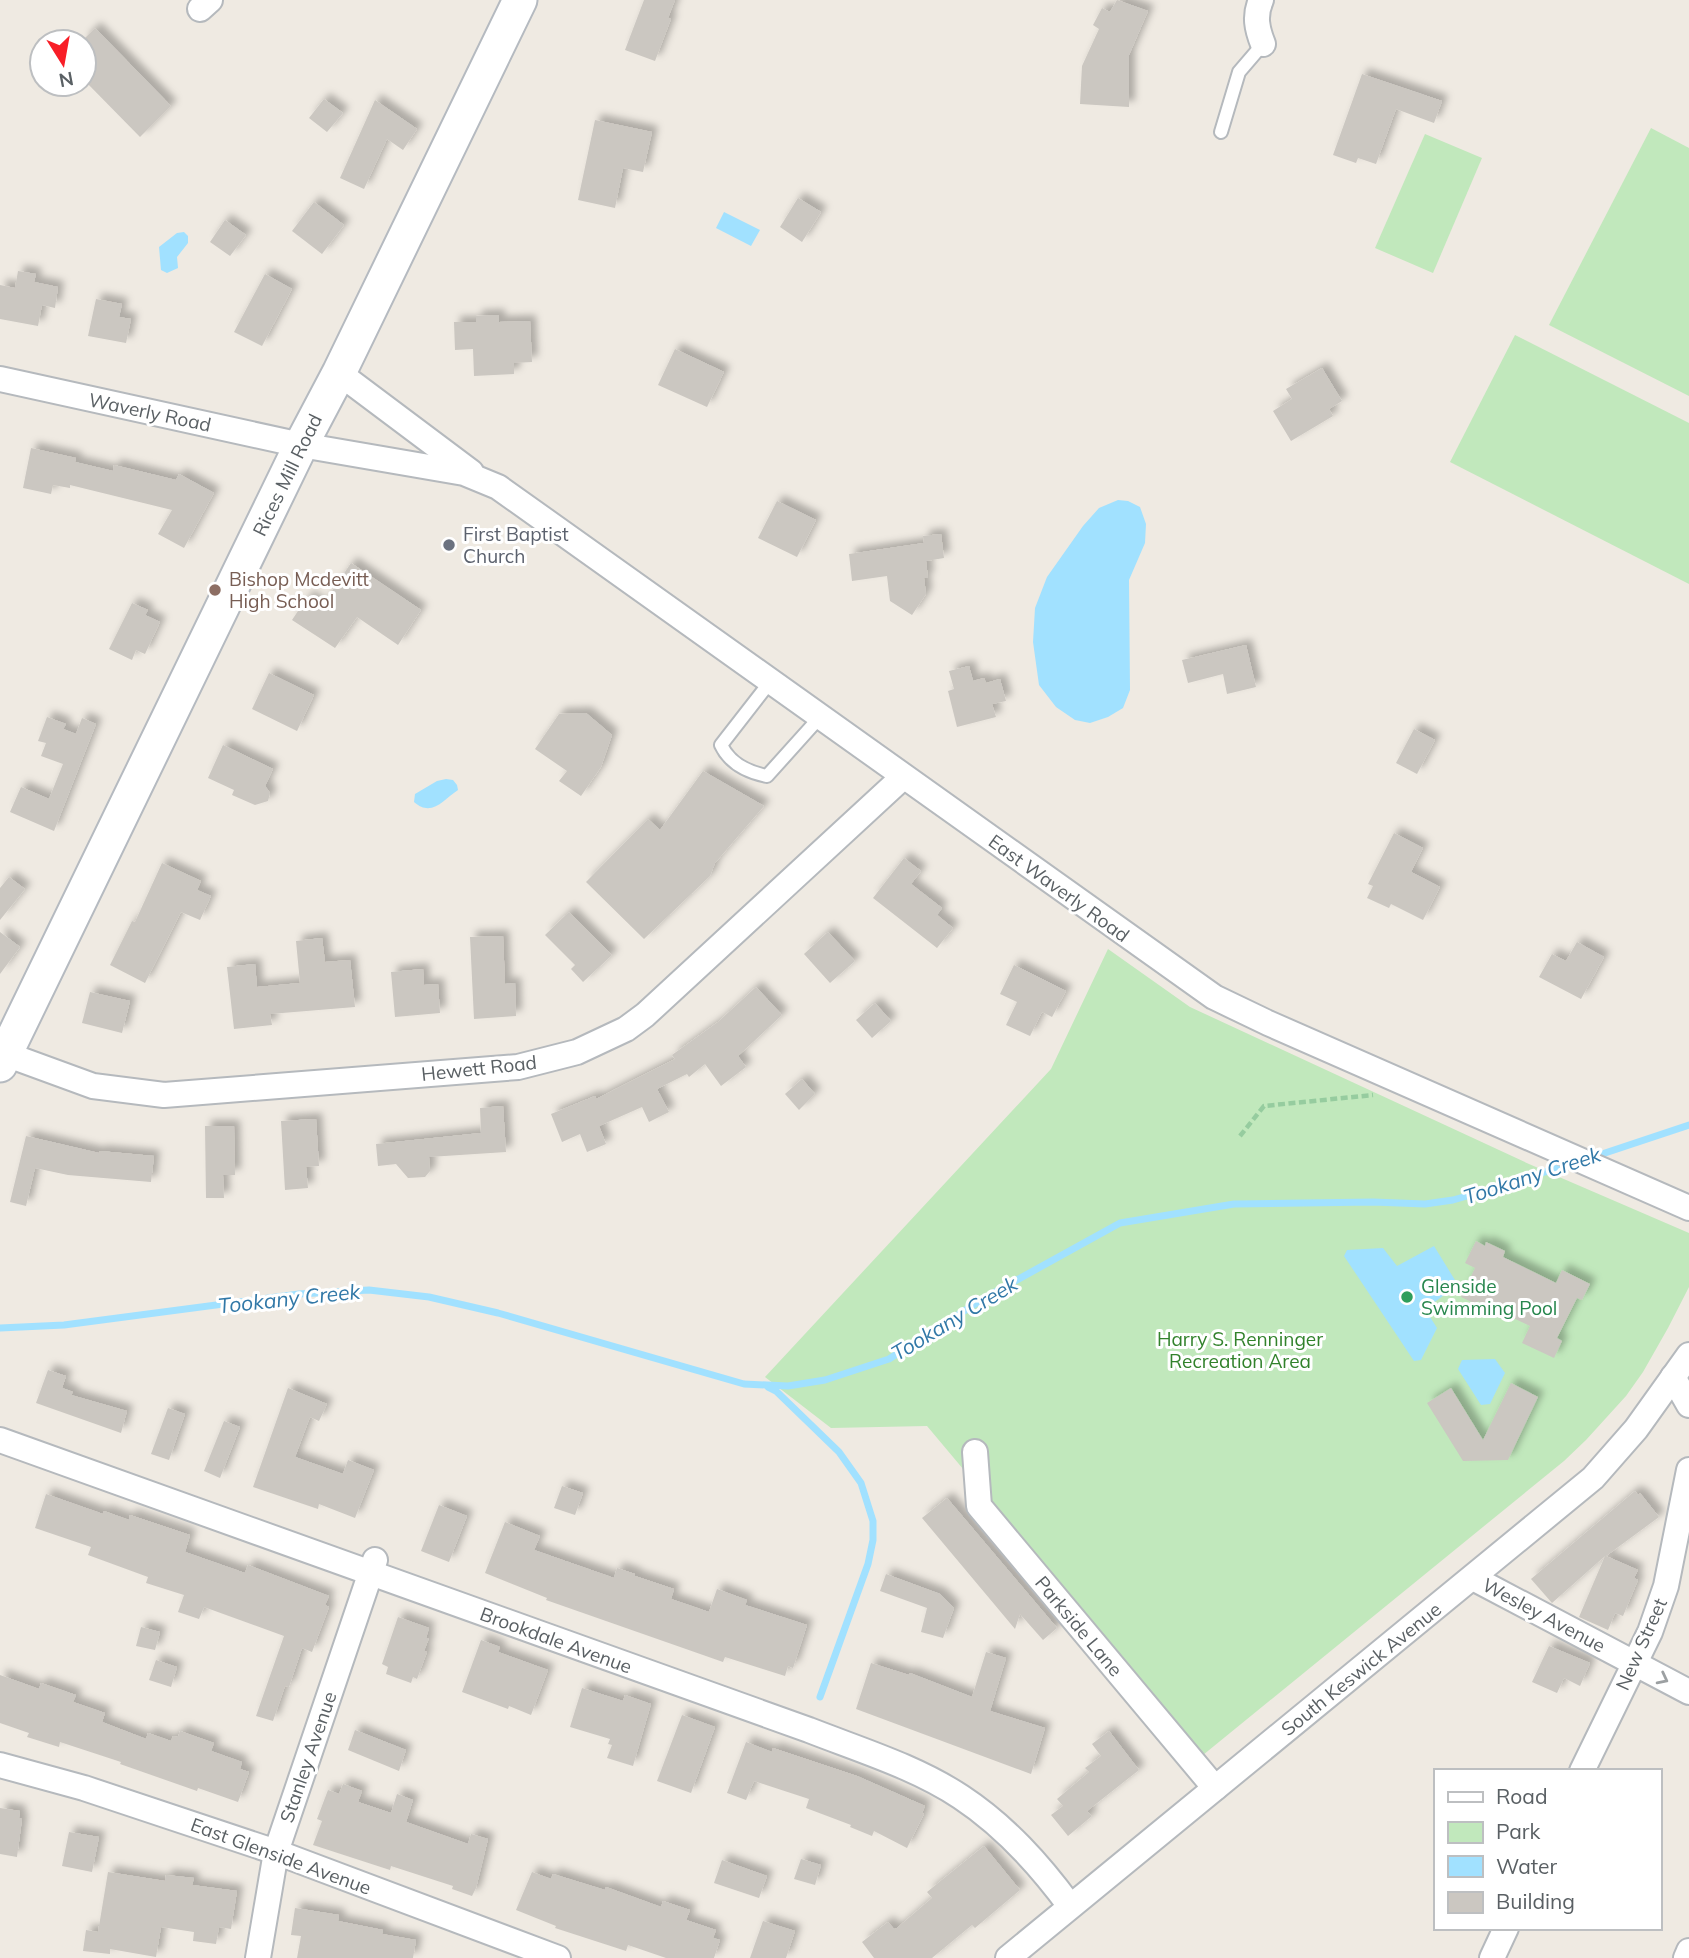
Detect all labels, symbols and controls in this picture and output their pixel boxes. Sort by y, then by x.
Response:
north arrow [28,28,98,98]
text: N [57,67,76,93]
street label: Waverly Road [87,387,213,437]
street label: Rices Mill Road [247,410,327,540]
place label: First Baptist Church [463,522,569,568]
marker: First Baptist Church [441,537,457,553]
place label: Bishop Mcdevitt High School [229,567,369,613]
marker: Bishop Mcdevitt High School [207,582,223,598]
street label: East Waverly Road [984,829,1134,947]
street label: Hewett Road [420,1050,538,1086]
water label: Tookany Creek [1460,1140,1605,1209]
water label: Tookany Creek [886,1269,1023,1366]
place label: Glenside Swimming Pool [1421,1274,1557,1320]
water label: Tookany Creek [217,1277,362,1318]
marker: Glenside Swimming Pool [1399,1289,1415,1305]
park label: Harry S. Renninger Recreation Area [1157,1327,1323,1373]
street label: Parkside Lane [1030,1571,1128,1681]
street label: Wesley Avenue [1478,1573,1610,1657]
street label: New Street [1610,1594,1672,1694]
street label: South Keswick Avenue [1276,1597,1446,1741]
street label: Brookdale Avenue [477,1601,635,1679]
one-way arrow [1656,1670,1668,1684]
street label: Stanley Avenue [274,1688,342,1826]
legend [1434,1769,1661,1930]
text: Road [1496,1783,1547,1809]
street label: East Glenside Avenue [188,1812,374,1900]
text: Park [1496,1818,1540,1844]
text: Water [1496,1853,1557,1879]
text: Building [1496,1888,1575,1914]

